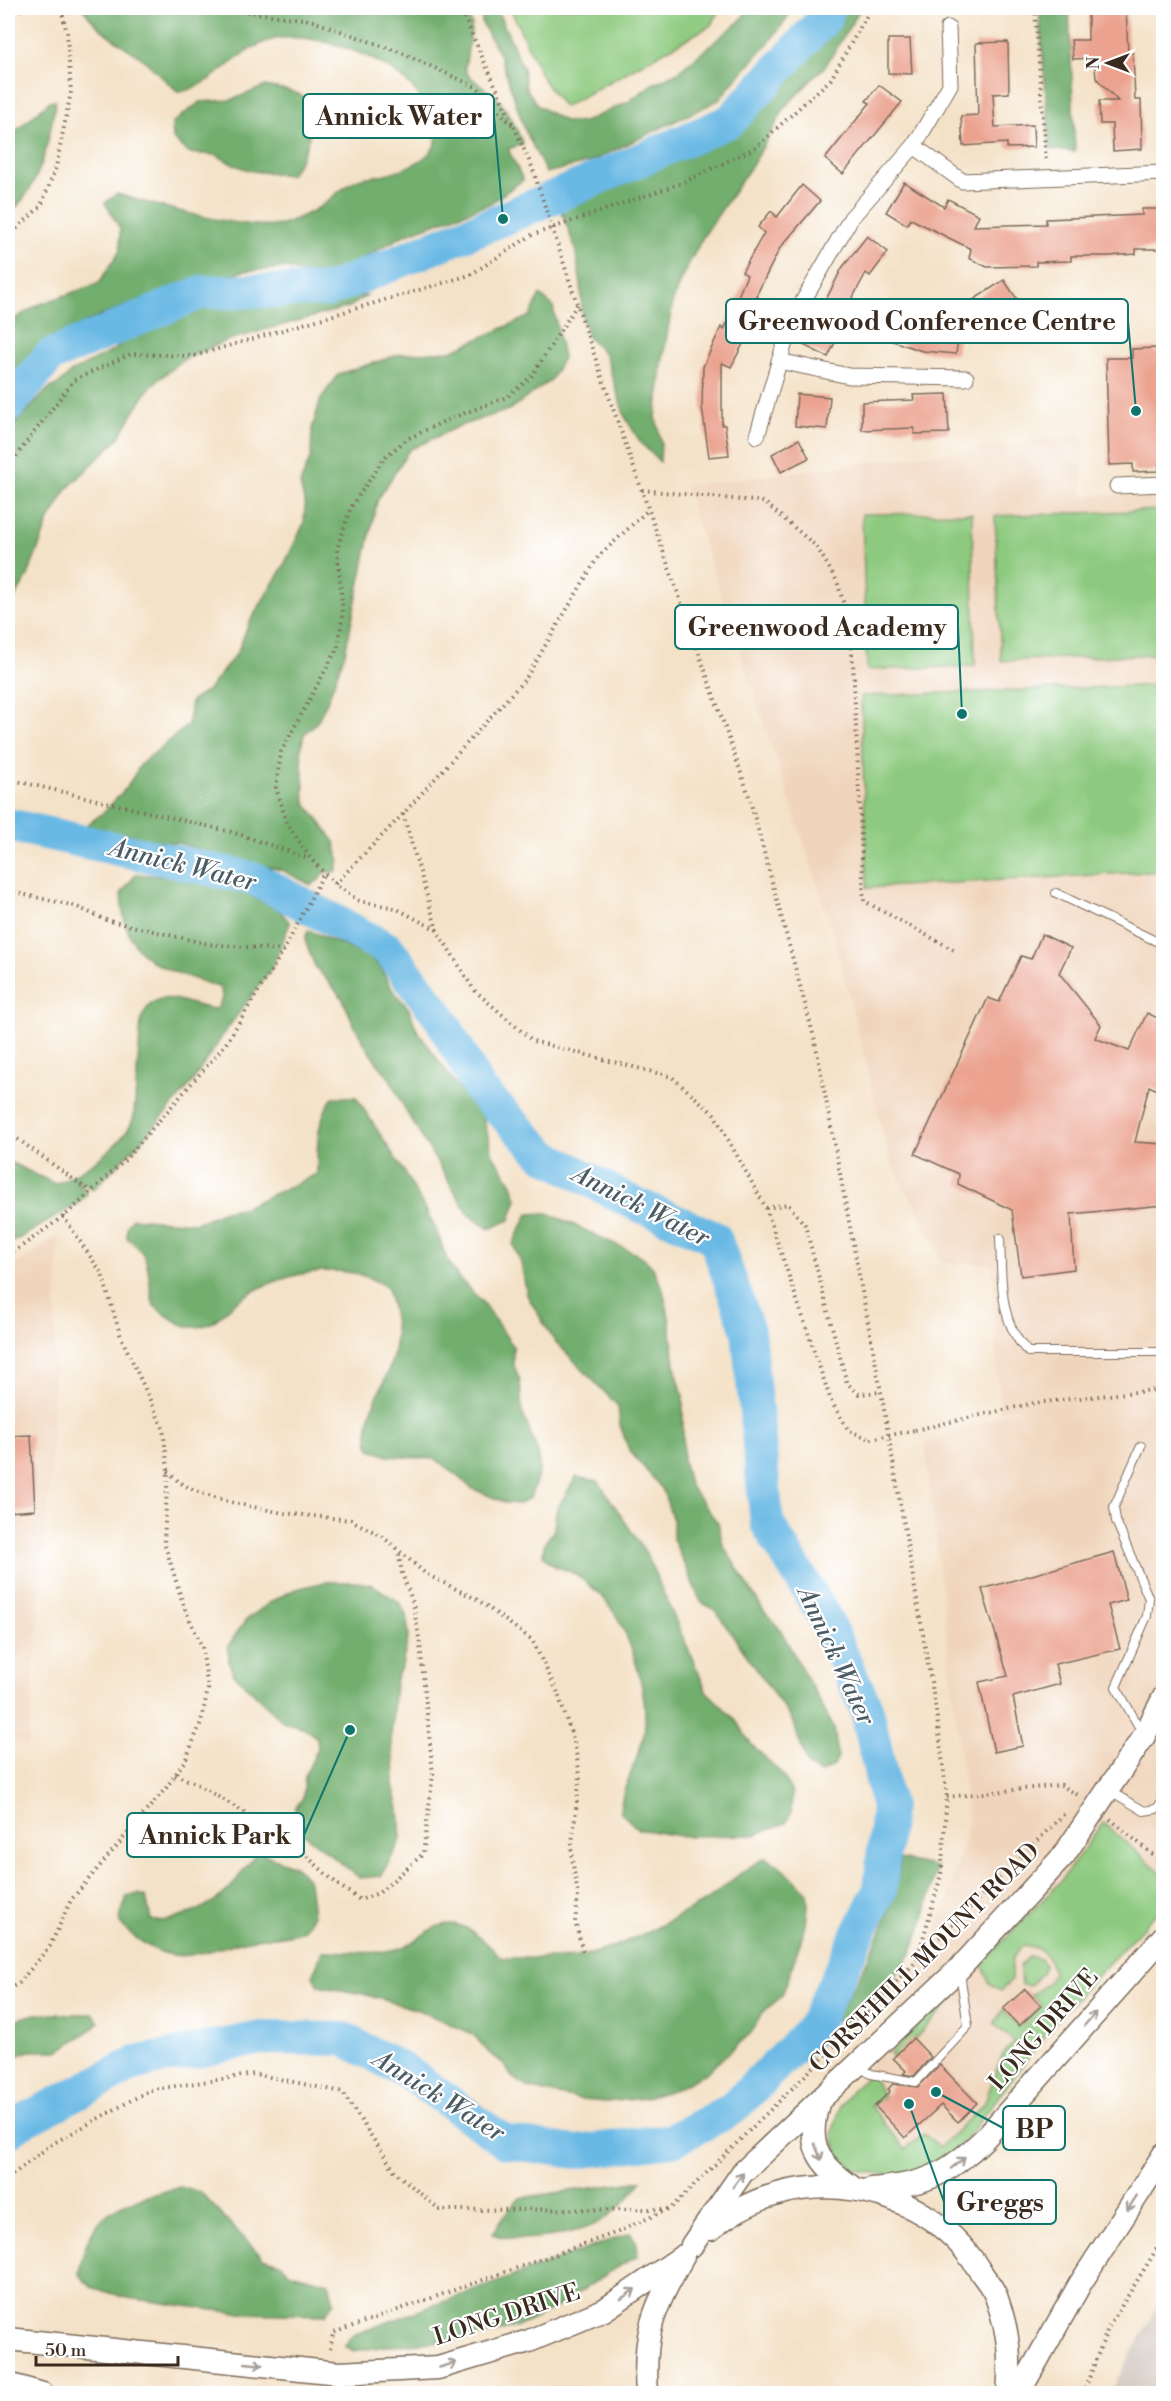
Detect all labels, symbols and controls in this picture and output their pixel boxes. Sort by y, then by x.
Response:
north arrow [1078,33,1138,93]
text: N [1084,56,1104,69]
callout: Annick Water [303,94,494,138]
text: Annick Water [314,101,483,133]
callout: Greenwood Conference Centre [726,299,1128,343]
text: Greenwood Conference Centre [738,306,1116,338]
callout: Greenwood Academy [675,605,958,649]
text: Greenwood Academy [687,612,948,644]
water label: Annick Water [104,831,260,899]
water label: Annick Water [564,1156,716,1255]
water label: Annick Water [789,1579,882,1731]
callout: Annick Park [127,1813,304,1857]
text: Annick Park [138,1820,292,1852]
street label: CORSEHILL MOUNT ROAD [804,1837,1046,2079]
street label: LONG DRIVE [983,1963,1105,2097]
one-way arrow [1083,2012,1097,2027]
water label: Annick Water [365,2041,512,2150]
callout: BP [1003,2106,1065,2150]
text: BP [1015,2114,1054,2146]
one-way arrow [813,2142,824,2161]
one-way arrow [950,2156,966,2169]
one-way arrow [732,2173,744,2189]
callout: Greggs [944,2180,1056,2224]
text: Greggs [956,2187,1044,2219]
one-way arrow [1126,2194,1138,2211]
street label: LONG DRIVE [430,2277,584,2353]
one-way arrow [619,2288,636,2300]
scale bar [36,2329,178,2367]
text: 50 m [45,2339,87,2362]
one-way arrow [243,2359,263,2370]
one-way arrow [438,2359,457,2370]

